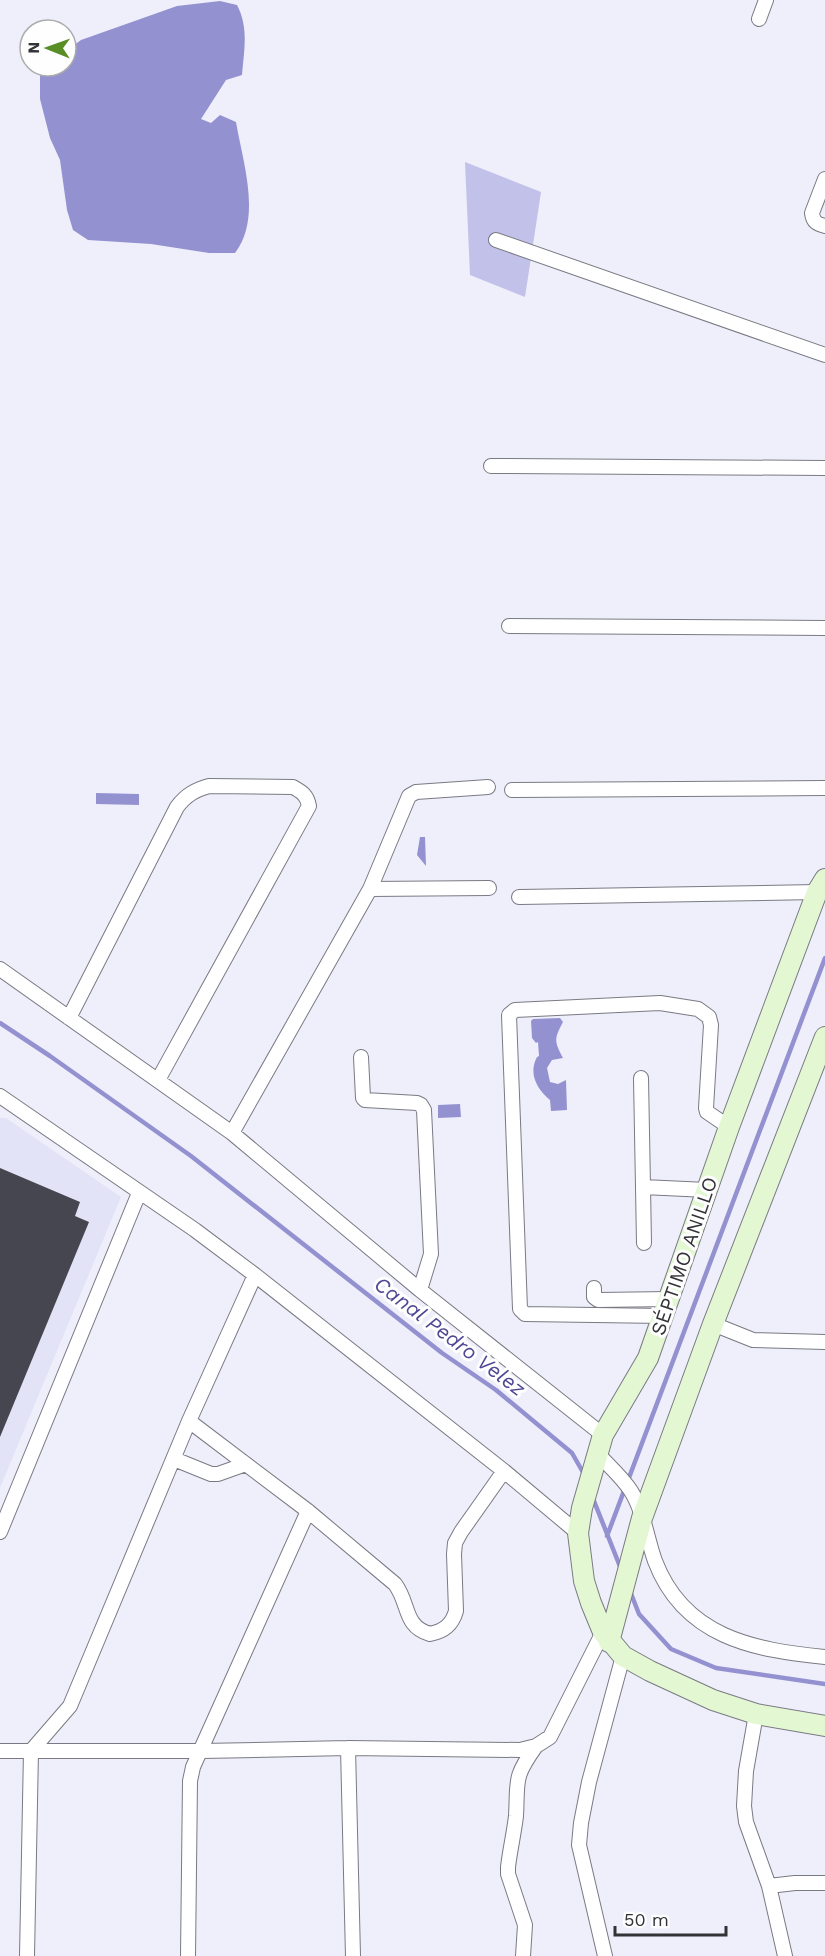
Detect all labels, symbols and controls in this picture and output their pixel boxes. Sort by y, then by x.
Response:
north arrow [18,18,78,78]
text: N [24,42,43,54]
street label: SÉPTIMO ANILLO [646,1174,722,1338]
water label: Canal Pedro Velez [370,1271,531,1401]
scale bar [615,1899,726,1937]
text: 50 m [624,1909,669,1930]

